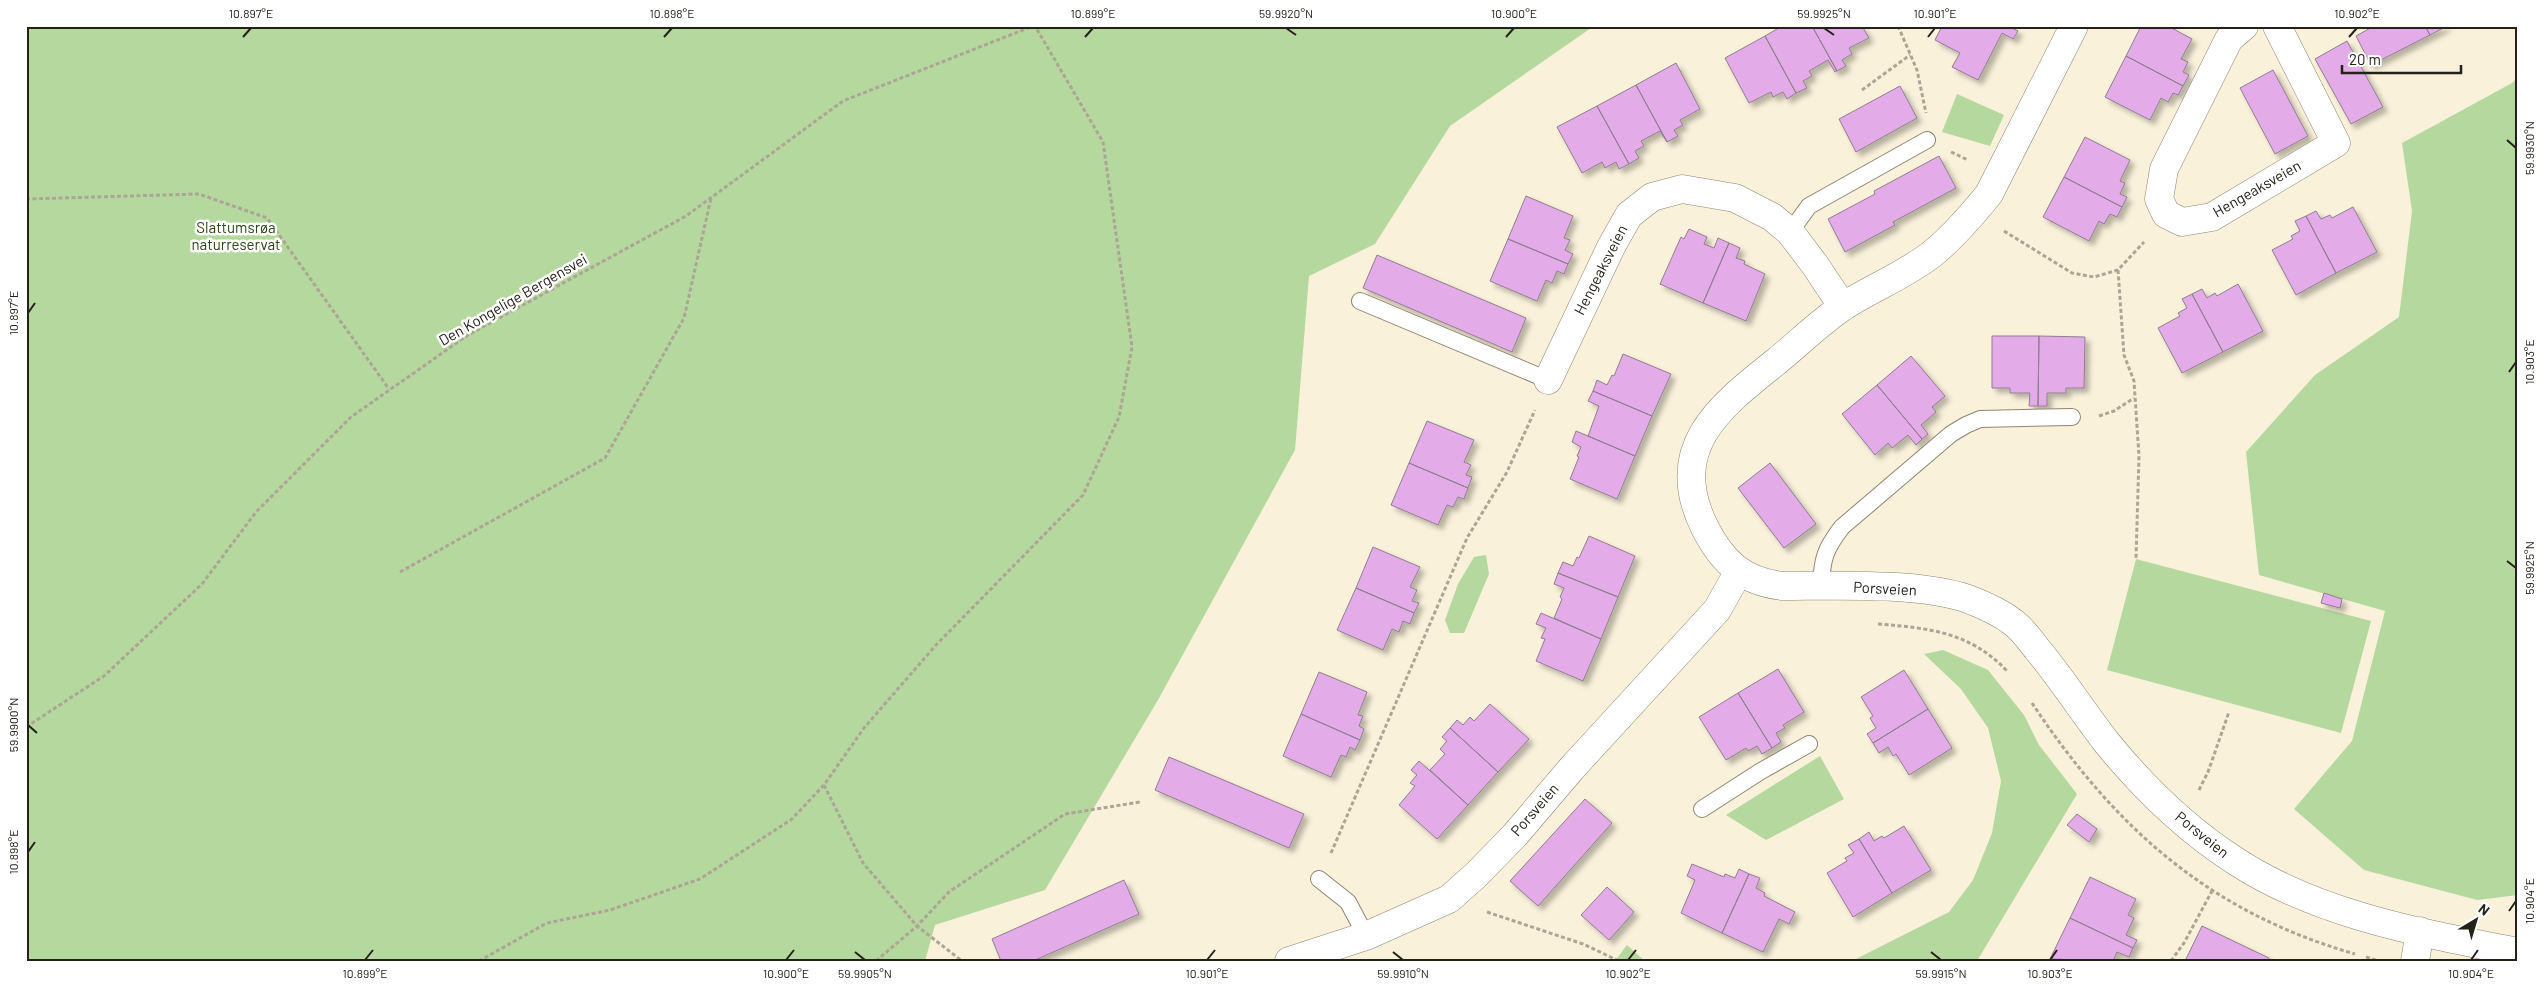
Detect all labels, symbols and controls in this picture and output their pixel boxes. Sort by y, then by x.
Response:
text: 10.897°E [229,6,273,20]
text: 10.898°E [650,6,694,20]
text: 10.899°E [1071,6,1115,20]
text: 59.9920°N [1259,6,1313,20]
text: 10.900°E [1491,6,1537,20]
text: 59.9925°N [1797,6,1851,20]
text: 10.901°E [1913,6,1957,20]
text: 10.902°E [2334,6,2380,20]
scale bar [2342,42,2460,74]
text: 20 m [2349,50,2381,68]
text: 59.9930°N [2522,121,2536,175]
street label: Hengeaksveien [2209,156,2304,221]
park label: Slattumsrøa naturreservat [191,218,281,253]
street label: Hengeaksveien [1570,222,1630,318]
street label: Den Kongelige Bergensvei [435,249,590,349]
text: 10.897°E [6,291,20,335]
text: 10.903°E [2522,339,2536,385]
text: 59.9925°N [2522,541,2536,595]
street label: Porsveien [1853,577,1917,599]
text: 59.9900°N [6,698,20,752]
street label: Porsveien [1507,779,1562,839]
street label: Porsveien [2172,807,2233,861]
text: 10.898°E [6,830,20,874]
text: 10.904°E [2522,878,2536,924]
north arrow [2452,894,2502,944]
text: N [2475,900,2493,919]
text: 10.899°E [343,966,387,980]
text: 10.900°E [763,966,809,980]
text: 59.9905°N [838,966,892,980]
text: 10.901°E [1185,966,1229,980]
text: 59.9910°N [1377,966,1429,980]
text: 10.902°E [1605,966,1651,980]
text: 59.9915°N [1915,966,1967,980]
text: 10.903°E [2027,966,2073,980]
text: 10.904°E [2448,966,2494,980]

